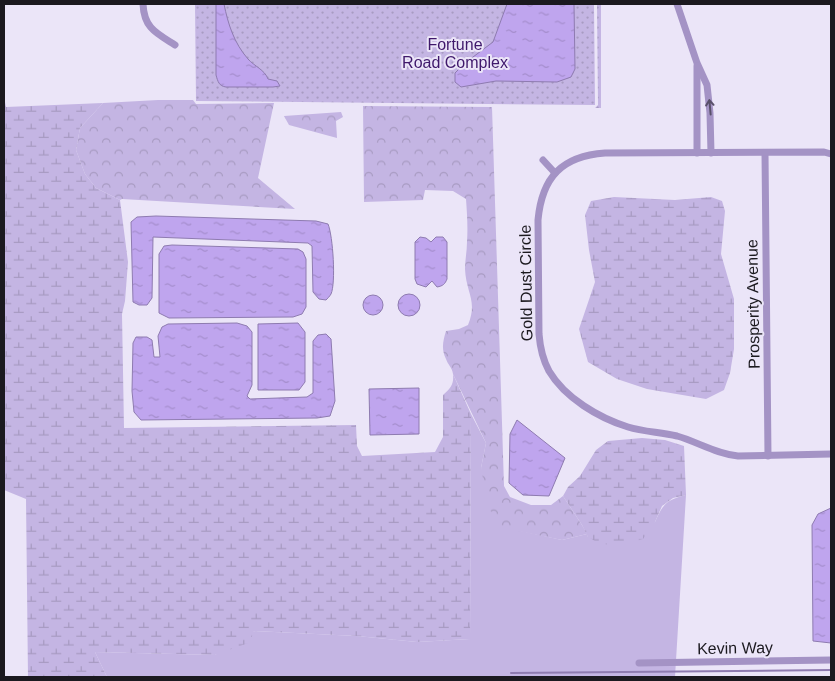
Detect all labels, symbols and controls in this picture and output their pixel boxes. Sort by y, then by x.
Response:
park label: Fortune Road Complex [402,36,508,71]
one-way arrow [705,99,714,115]
street label: Gold Dust Circle [516,225,536,341]
street label: Prosperity Avenue [743,239,763,369]
street label: Kevin Way [697,639,773,657]

